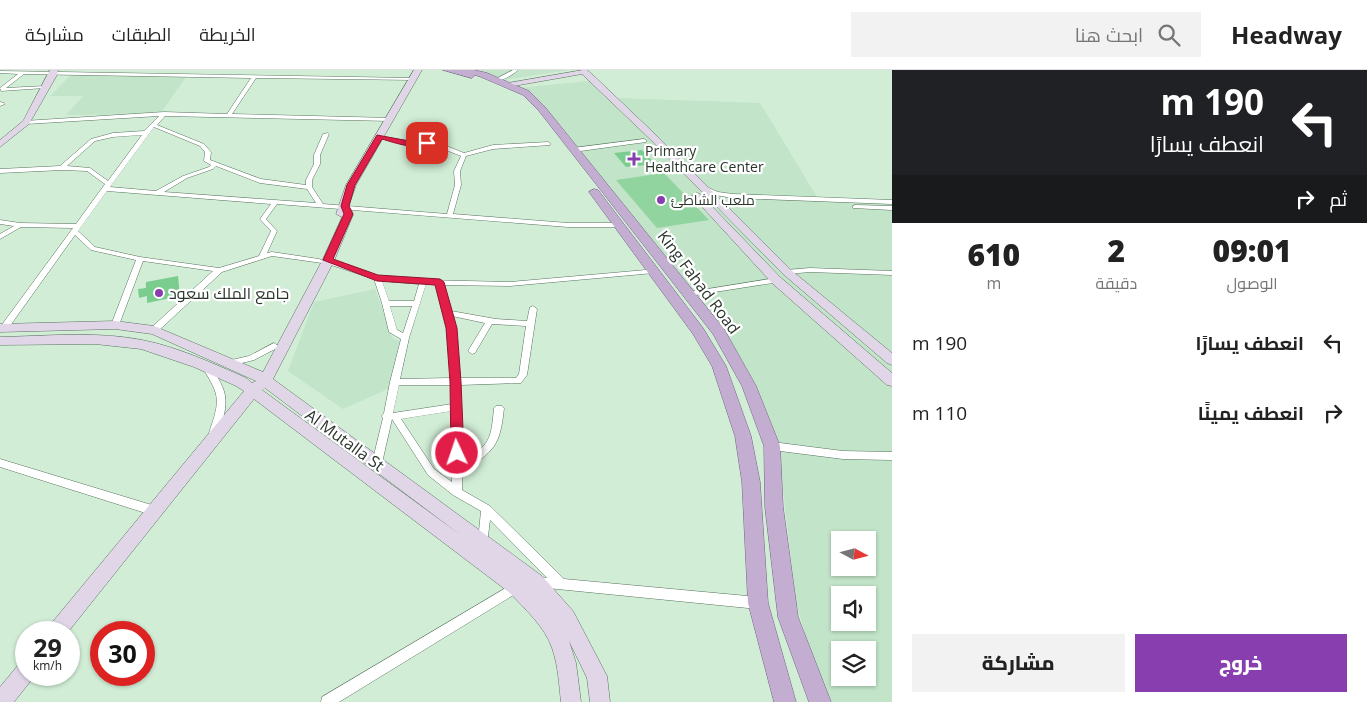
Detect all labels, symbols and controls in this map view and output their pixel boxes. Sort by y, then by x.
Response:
search box [851,12,1201,57]
text: Headway [1231,18,1342,51]
icon: search [1155,21,1183,49]
text: مشاركة [25,22,84,46]
text: الطبقات [112,22,171,46]
text: الخريطة [199,22,256,46]
text: ابحث هنا [1075,22,1143,48]
text: 190 m [1160,78,1264,125]
icon: left [1282,90,1347,155]
pin [406,122,448,164]
text: انعطف يسارًا [1150,128,1264,158]
icon: arrive [413,129,441,157]
place label: Primary Healthcare Center [645,141,764,176]
marker: Primary Healthcare Center [627,152,641,166]
icon: right [1291,185,1319,213]
text: ثم [1329,186,1347,212]
place label: ملعب الشاطئ [671,190,755,209]
marker: ملعب الشاطئ [655,194,667,206]
street label: King Fahad Road [653,226,745,338]
text: 2 [1108,230,1125,271]
text: 09:01 [1213,230,1292,271]
text: 610 [967,234,1020,275]
text: m [986,272,1001,294]
text: دقيقة [1096,272,1137,294]
text: الوصول [1227,272,1278,294]
place label: جامع الملك سعود [169,282,289,305]
marker: جامع الملك سعود [153,287,165,299]
icon: left [1319,329,1347,357]
text: 190 m [912,330,967,356]
text: انعطف يسارًا [1195,330,1304,356]
icon: right [1319,399,1347,427]
text: 110 m [912,400,967,426]
text: انعطف يمينًا [1198,400,1304,426]
street label: Al Mutalla St [301,404,389,476]
position arrow [430,426,482,478]
north arrow [831,531,876,576]
map controls [831,531,876,686]
button: sound [831,586,876,631]
speed limit sign: 30 [90,621,155,686]
text: 29 [33,630,62,664]
button: مشاركة [912,634,1125,692]
button: خروج [1135,634,1347,692]
button: layers [831,641,876,686]
text: km/h [33,657,62,674]

